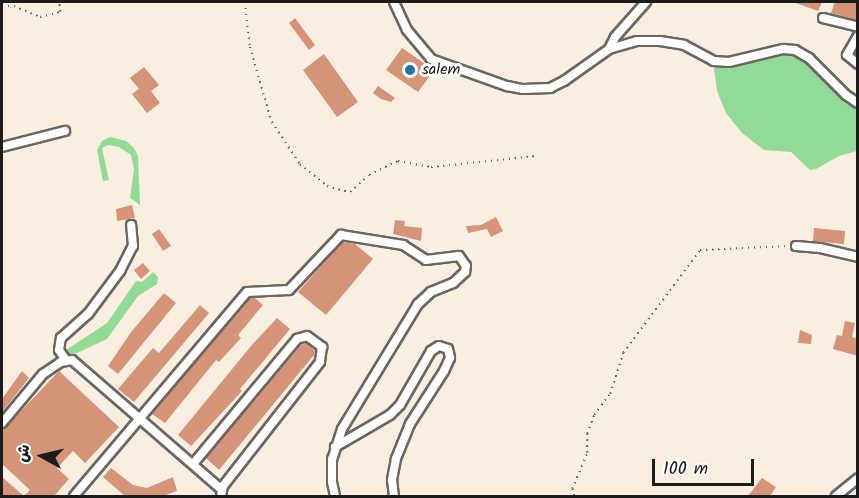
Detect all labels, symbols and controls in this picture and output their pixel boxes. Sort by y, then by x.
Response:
place label: salem [422,60,460,80]
marker: salem [403,63,417,77]
north arrow [12,426,72,486]
text: ش [10,443,37,464]
scale bar [655,447,757,485]
text: 100 m [663,455,708,484]

